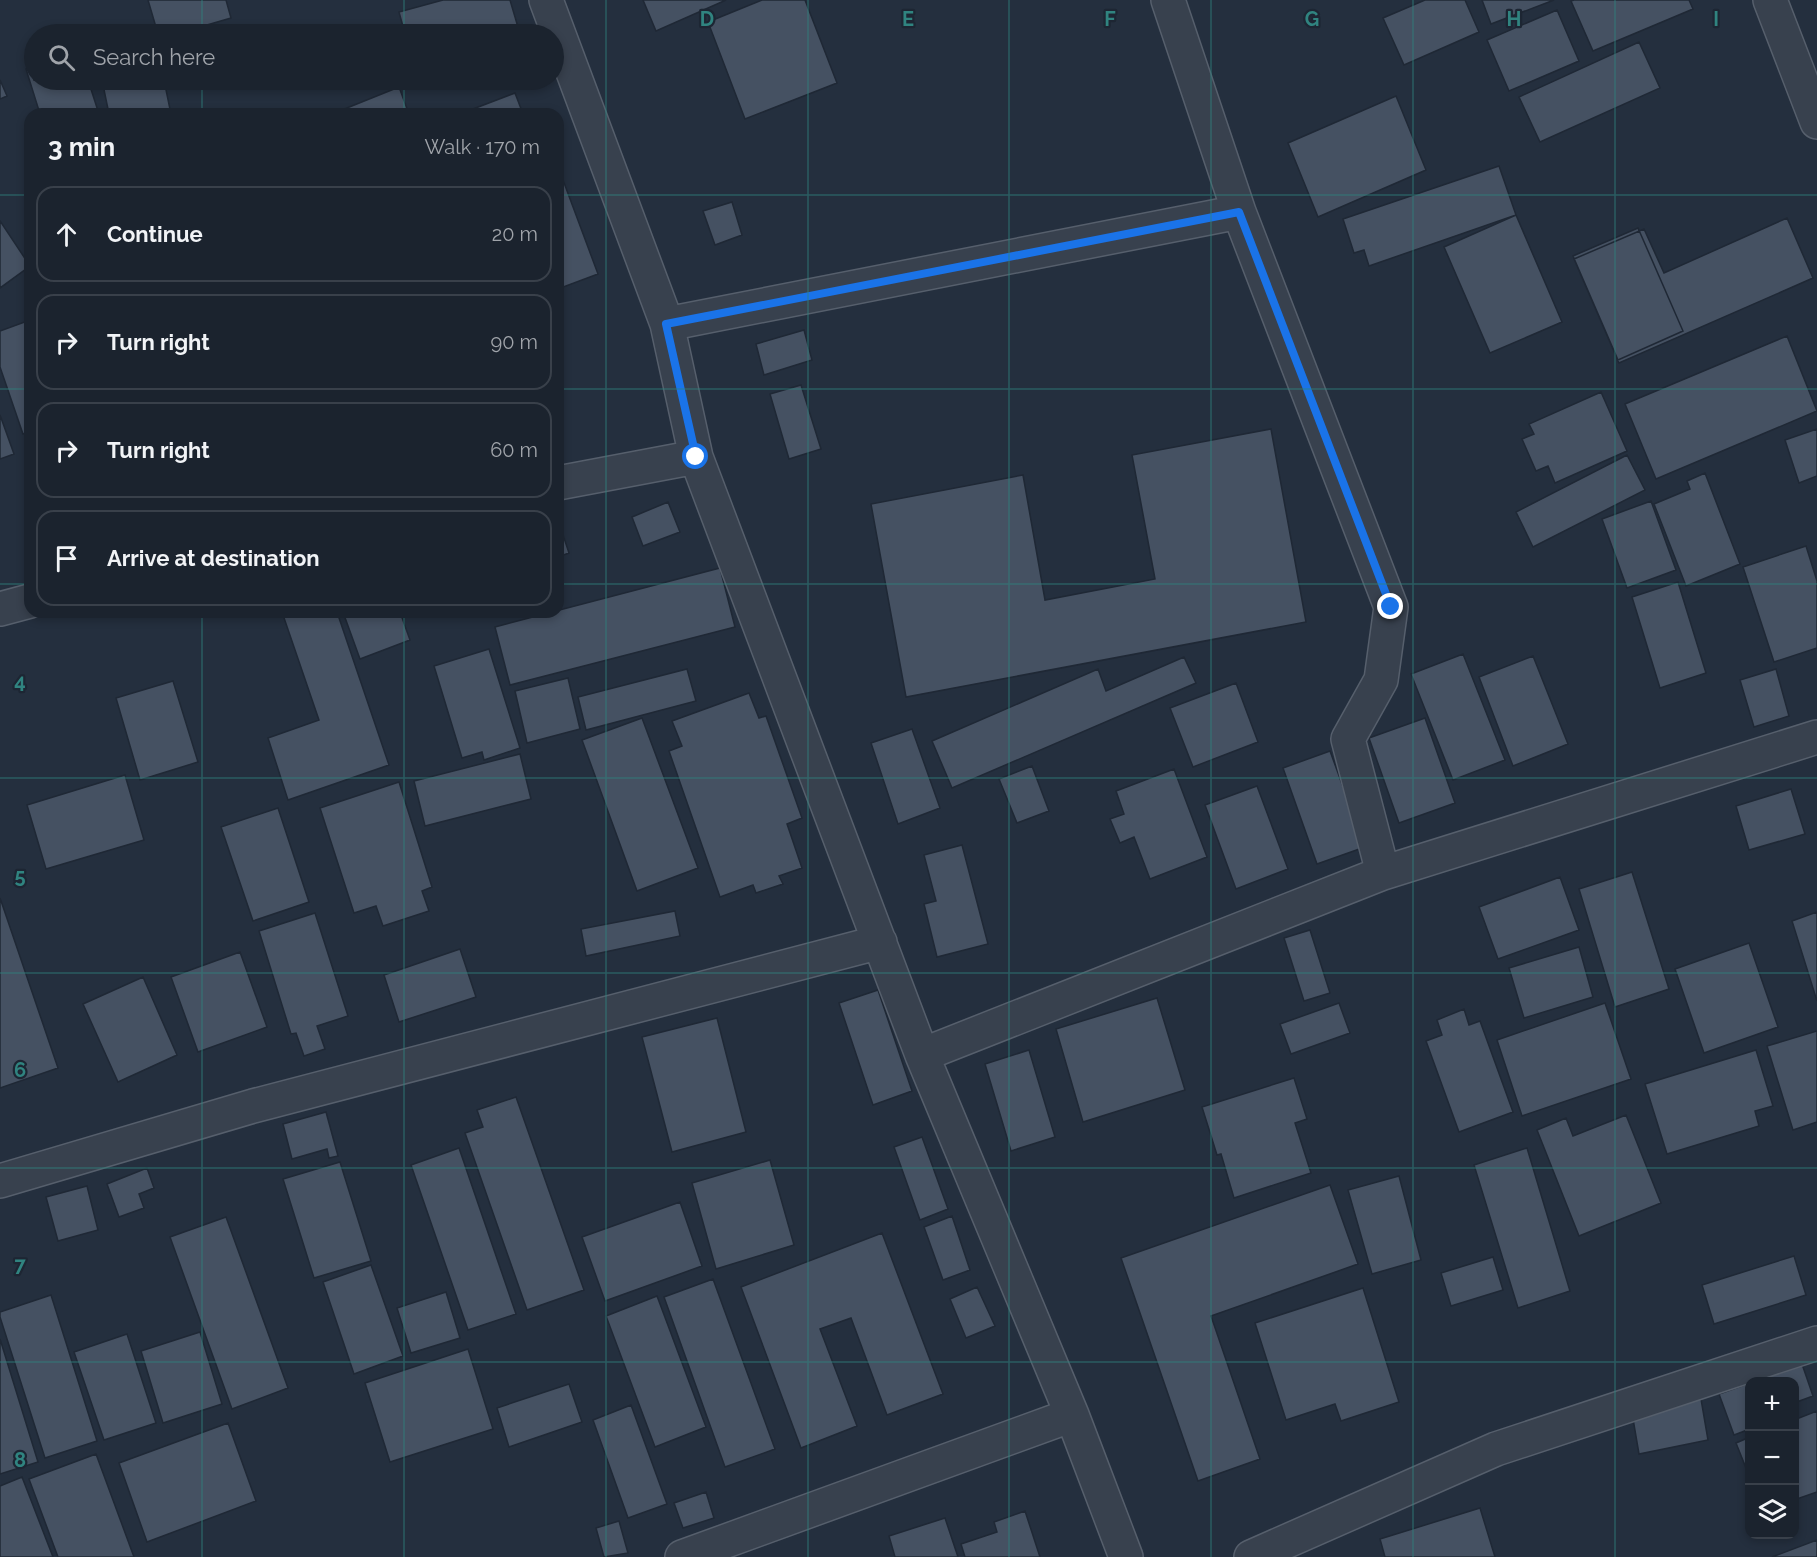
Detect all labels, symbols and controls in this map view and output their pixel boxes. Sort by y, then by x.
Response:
text: D [700,7,714,31]
text: E [902,7,914,31]
text: F [1104,7,1116,31]
text: G [1305,7,1319,31]
text: H [1507,7,1521,31]
text: I [1713,7,1719,31]
search box [24,24,564,90]
icon: search [45,41,78,74]
text: Search here [93,44,215,70]
text: 3 min [48,132,115,162]
text: Walk · 170 m [424,135,540,159]
icon: ahead [50,218,83,251]
text: Continue [107,221,203,247]
text: 20 m [492,222,538,246]
icon: right [50,326,83,359]
text: Turn right [107,329,210,355]
text: 90 m [491,330,538,354]
icon: right [50,434,83,467]
text: Turn right [107,437,210,463]
text: 60 m [490,438,538,462]
route start [682,443,708,469]
icon: arrive [50,542,83,575]
text: Arrive at destination [107,545,320,571]
route end [1377,593,1403,619]
text: 4 [14,669,26,693]
text: 5 [14,864,26,888]
text: 6 [14,1058,26,1082]
text: 7 [14,1253,26,1277]
map controls [1745,1377,1799,1539]
button: + [1745,1377,1799,1431]
button: − [1745,1431,1799,1485]
text: 8 [14,1448,26,1472]
button: layers [1745,1485,1799,1539]

